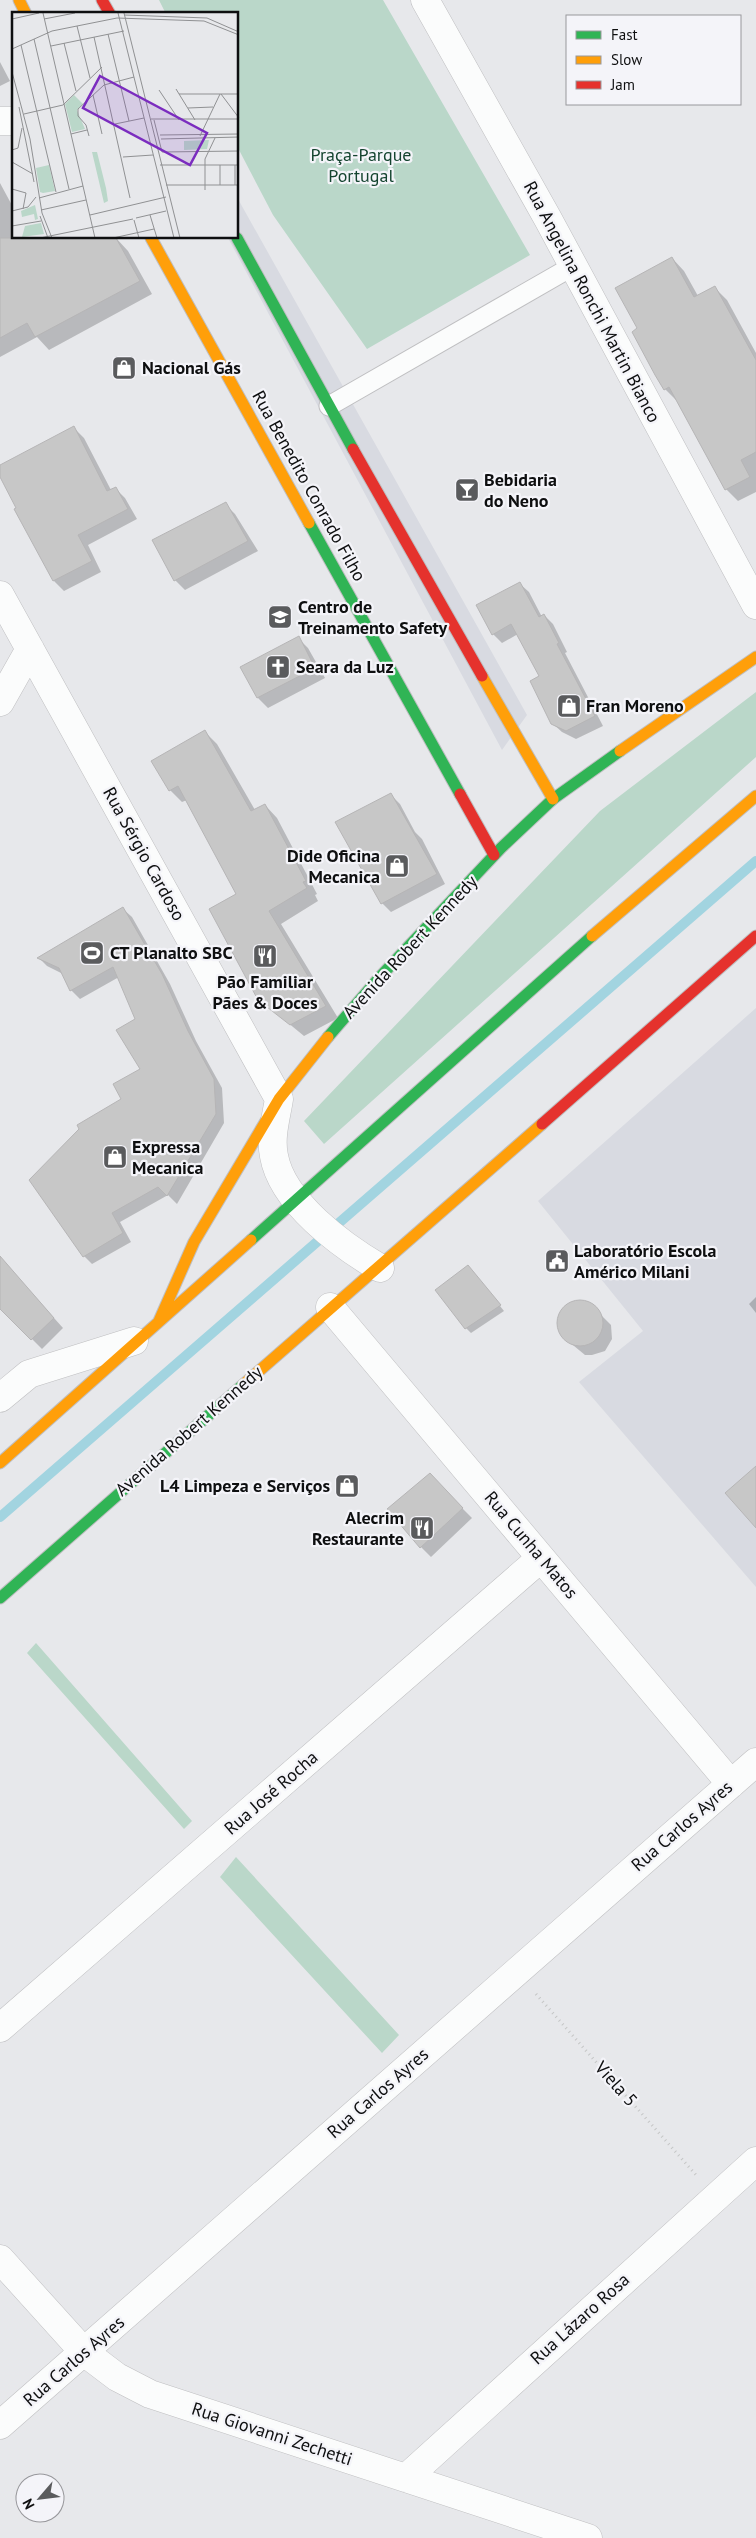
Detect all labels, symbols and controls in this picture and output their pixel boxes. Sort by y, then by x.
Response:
inset map [12,12,239,239]
legend [566,15,741,105]
text: Fast [611,25,638,44]
text: Slow [611,50,642,69]
text: Jam [610,75,635,94]
park label: Praça-Parque Portugal [311,143,412,187]
street label: Rua Angelina Ronchi Martin Bianco [519,177,666,426]
shop icon: Nacional Gás [111,355,137,381]
place label: Nacional Gás [142,356,241,379]
street label: Rua Benedito Conrado Filho [247,386,372,585]
place label: Bebidaria do Neno [484,468,557,512]
bar icon: Bebidaria do Neno [454,477,480,503]
place label: Centro de Treinamento Safety [298,595,447,639]
school or university icon: Centro de Treinamento Safety [267,604,293,630]
church icon: Seara da Luz [265,654,291,680]
place label: Seara da Luz [296,655,394,678]
shop icon: Fran Moreno [556,693,582,719]
place label: Fran Moreno [586,694,684,717]
street label: Rua Sérgio Cardoso [98,783,191,925]
place label: Dide Oficina Mecanica [287,844,380,888]
shop icon: Dide Oficina Mecanica [384,853,410,879]
street label: Avenida Robert Kennedy [337,870,482,1023]
sports icon: CT Planalto SBC [79,940,105,966]
place label: CT Planalto SBC [110,941,233,964]
restaurant icon: Pão Familiar Pães & Doces [252,943,278,969]
place label: Pão Familiar Pães & Doces [212,970,318,1014]
place label: Expressa Mecanica [132,1135,204,1179]
shop icon: Expressa Mecanica [102,1144,128,1170]
place label: Laboratório Escola Américo Milani [574,1239,716,1283]
public building icon: Laboratório Escola Américo Milani [544,1248,570,1274]
street label: Avenida Robert Kennedy [110,1360,268,1501]
shop icon: L4 Limpeza e Serviços [334,1473,360,1499]
place label: L4 Limpeza e Serviços [160,1474,330,1497]
street label: Rua Cunha Matos [480,1486,583,1603]
place label: Alecrim Restaurante [312,1506,404,1550]
restaurant icon: Alecrim Restaurante [409,1515,435,1541]
street label: Rua José Rocha [219,1746,322,1840]
street label: Rua Carlos Ayres [626,1775,737,1876]
street label: Rua Carlos Ayres [322,2042,433,2143]
street label: Viela 5 [589,2056,643,2111]
street label: Rua Lázaro Rosa [525,2268,634,2369]
street label: Rua Carlos Ayres [18,2310,129,2411]
street label: Rua Giovanni Zechetti [189,2397,355,2470]
north arrow [15,2473,65,2523]
text: N [18,2496,39,2512]

